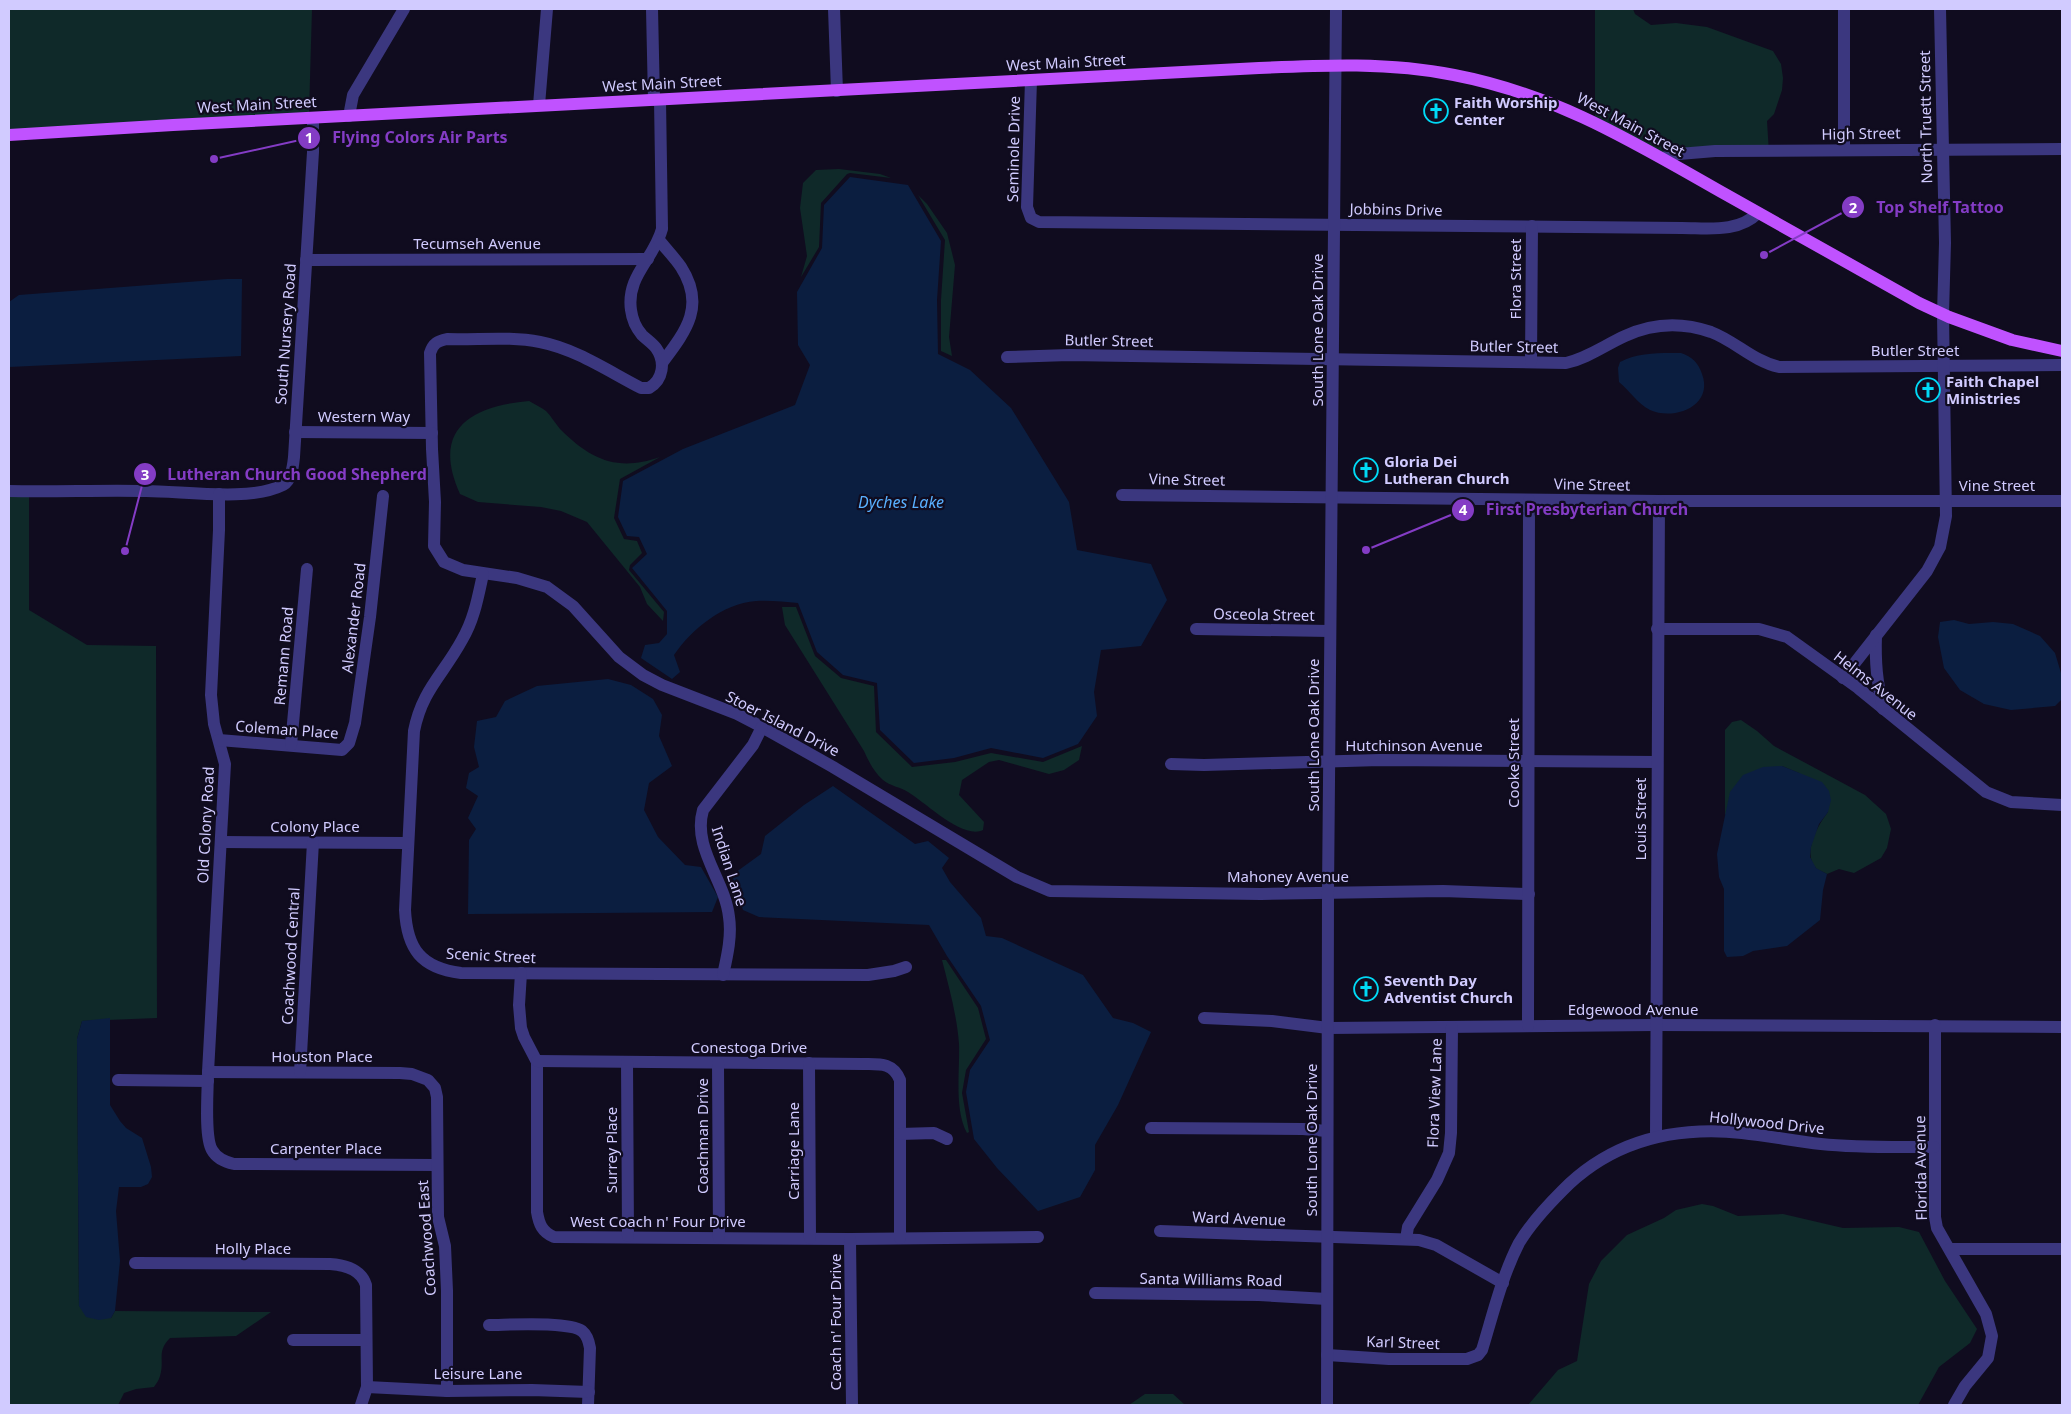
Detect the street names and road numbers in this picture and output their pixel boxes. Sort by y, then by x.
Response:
street label: West Main Street [1006,49,1127,75]
street label: North Truett Street [1914,50,1936,184]
street label: West Main Street [602,70,723,96]
street label: West Main Street [1574,87,1689,161]
street label: West Main Street [197,91,318,117]
street label: Seminole Drive [1002,96,1024,202]
street label: High Street [1821,122,1901,144]
street label: Jobbins Drive [1347,198,1443,220]
street label: Tecumseh Avenue [413,233,541,253]
street label: Flora Street [1505,238,1525,319]
street label: South Lone Oak Drive [1307,254,1327,406]
street label: South Nursery Road [270,263,300,405]
street label: Butler Street [1064,329,1154,351]
street label: Butler Street [1469,335,1559,357]
street label: Butler Street [1871,340,1960,360]
street label: Western Way [318,406,410,426]
street label: Vine Street [1149,468,1226,490]
street label: Vine Street [1554,473,1631,495]
street label: Vine Street [1959,475,2036,495]
street label: Alexander Road [336,562,370,674]
street label: Osceola Street [1213,603,1316,625]
street label: Remann Road [269,606,297,706]
street label: Helms Avenue [1830,646,1922,724]
street label: South Lone Oak Drive [1303,659,1323,811]
street label: Stoer Island Drive [723,686,843,760]
street label: Coleman Place [235,715,339,743]
street label: Cooke Street [1503,717,1523,808]
street label: Hutchinson Avenue [1345,735,1483,755]
street label: Old Colony Road [192,766,218,884]
street label: Louis Street [1630,777,1650,861]
street label: Colony Place [270,816,360,836]
street label: Indian Lane [708,823,752,909]
street label: Mahoney Avenue [1227,866,1349,886]
street label: Coachwood Central [276,887,304,1025]
street label: Scenic Street [446,943,537,967]
street label: Edgewood Avenue [1568,999,1698,1019]
street label: Conestoga Drive [691,1037,807,1057]
street label: Flora View Lane [1422,1038,1446,1148]
street label: Houston Place [271,1046,373,1066]
street label: South Lone Oak Drive [1301,1064,1321,1216]
street label: Coachman Drive [692,1078,712,1194]
street label: Carriage Lane [783,1102,803,1200]
street label: Hollywood Drive [1708,1106,1826,1138]
street label: Surrey Place [601,1107,621,1193]
street label: Florida Avenue [1909,1115,1931,1221]
street label: Carpenter Place [270,1138,382,1158]
street label: Coachwood East [412,1179,440,1296]
street label: Ward Avenue [1192,1206,1286,1230]
street label: West Coach n' Four Drive [570,1211,746,1231]
street label: Holly Place [215,1238,291,1258]
street label: Coach n' Four Drive [825,1253,845,1391]
street label: Santa Williams Road [1140,1268,1282,1290]
street label: Karl Street [1366,1331,1441,1353]
street label: Leisure Lane [434,1363,522,1383]

